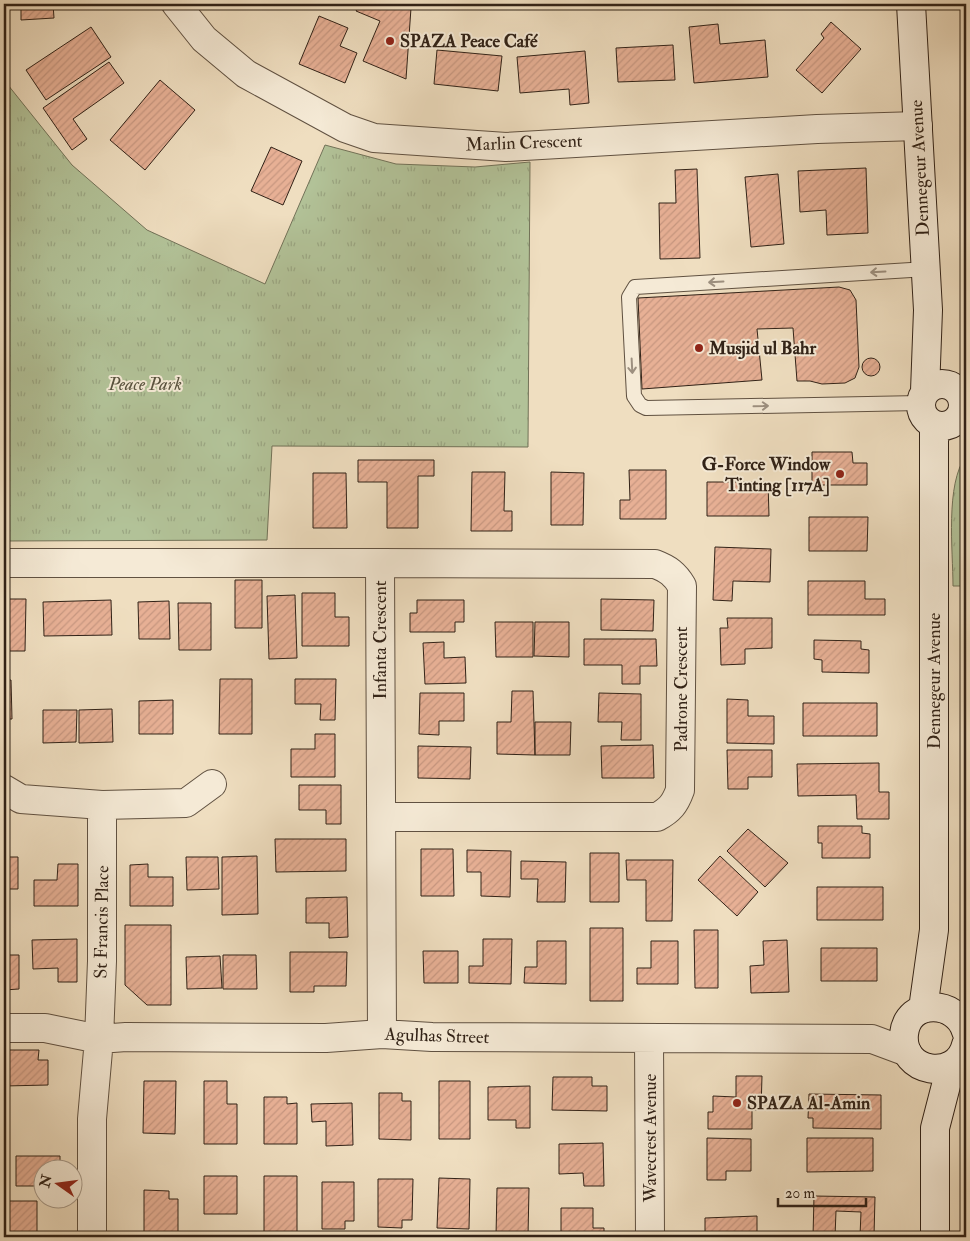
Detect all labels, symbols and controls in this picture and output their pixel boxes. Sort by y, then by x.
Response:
place label: SPAZA Peace Café [400,30,538,53]
marker: SPAZA Peace Café [384,35,396,47]
street label: Dennegeur Avenue [905,99,935,237]
street label: Marlin Crescent [465,129,583,157]
one-way arrow [870,267,886,276]
one-way arrow [708,277,724,286]
place label: Musjid ul Bahr [708,337,816,360]
marker: Musjid ul Bahr [693,342,705,354]
one-way arrow [628,358,637,374]
park label: Peace Park [107,373,182,396]
one-way arrow [752,401,768,411]
place label: G-Force Window Tinting [117A] [702,453,831,497]
marker: G-Force Window Tinting [117A] [834,468,846,480]
street label: Infanta Crescent [369,580,392,700]
street label: Dennegeur Avenue [923,612,946,749]
street label: Padrone Crescent [670,626,693,752]
street label: St Francis Place [90,865,114,979]
street label: Agulhas Street [383,1023,490,1049]
street label: Wavecrest Avenue [639,1073,662,1203]
place label: SPAZA Al-Amin [747,1092,871,1115]
marker: SPAZA Al-Amin [731,1097,743,1109]
north arrow [32,1158,82,1208]
text: N [36,1172,56,1190]
scale bar [778,1176,865,1208]
text: 20 m [785,1184,815,1203]

